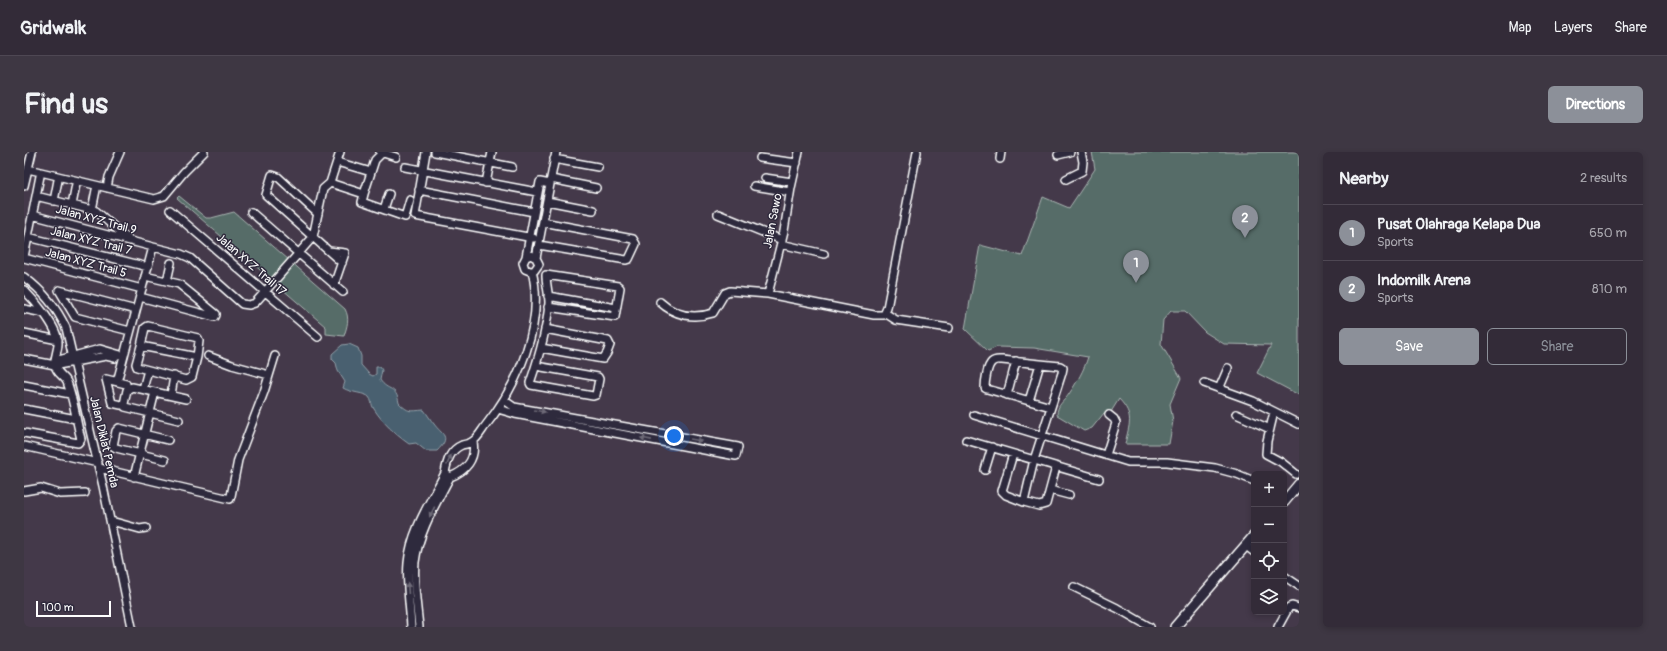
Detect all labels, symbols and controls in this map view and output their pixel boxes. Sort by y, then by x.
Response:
text: Gridwalk [20,16,86,40]
text: Map [1509,19,1532,36]
text: Layers [1554,19,1592,36]
text: Share [1614,19,1647,36]
button: Directions [1548,86,1643,123]
text: Find us [24,87,108,122]
text: Nearby [1339,168,1388,189]
text: 2 results [1580,170,1627,186]
street label: Jalan Sawo [760,192,786,250]
street label: Jalan XYZ Trail 9 [54,202,138,238]
pin: 2 [1232,205,1258,238]
text: Pusat Olahraga Kelapa Dua [1377,215,1541,234]
street label: Jalan XYZ Trail 7 [49,224,134,259]
text: 1 [1349,225,1355,241]
text: 650 m [1589,225,1627,241]
street label: Jalan XYZ Trail 17 [213,230,290,300]
text: Sports [1377,234,1413,250]
street label: Jalan XYZ Trail 5 [44,245,128,281]
pin: 1 [1123,250,1149,283]
text: Indomilk Arena [1377,271,1471,290]
text: 2 [1348,281,1356,297]
text: 810 m [1592,281,1627,297]
text: Sports [1377,290,1413,306]
button: Save [1339,328,1479,365]
button: Share [1487,328,1627,365]
street label: Jalan Diklat Pemda [86,395,122,490]
one-way arrow [534,409,546,415]
your location [664,426,684,446]
one-way arrow [640,436,652,442]
one-way arrow [689,437,702,443]
one-way arrow [446,454,452,465]
map controls [1251,471,1287,615]
button: + [1251,471,1287,507]
one-way arrow [429,506,436,517]
button: − [1251,507,1287,543]
button: locate [1251,543,1287,579]
button: layers [1251,579,1287,615]
one-way arrow [405,582,412,594]
scale bar [36,599,111,618]
text: 100 m [42,601,73,614]

